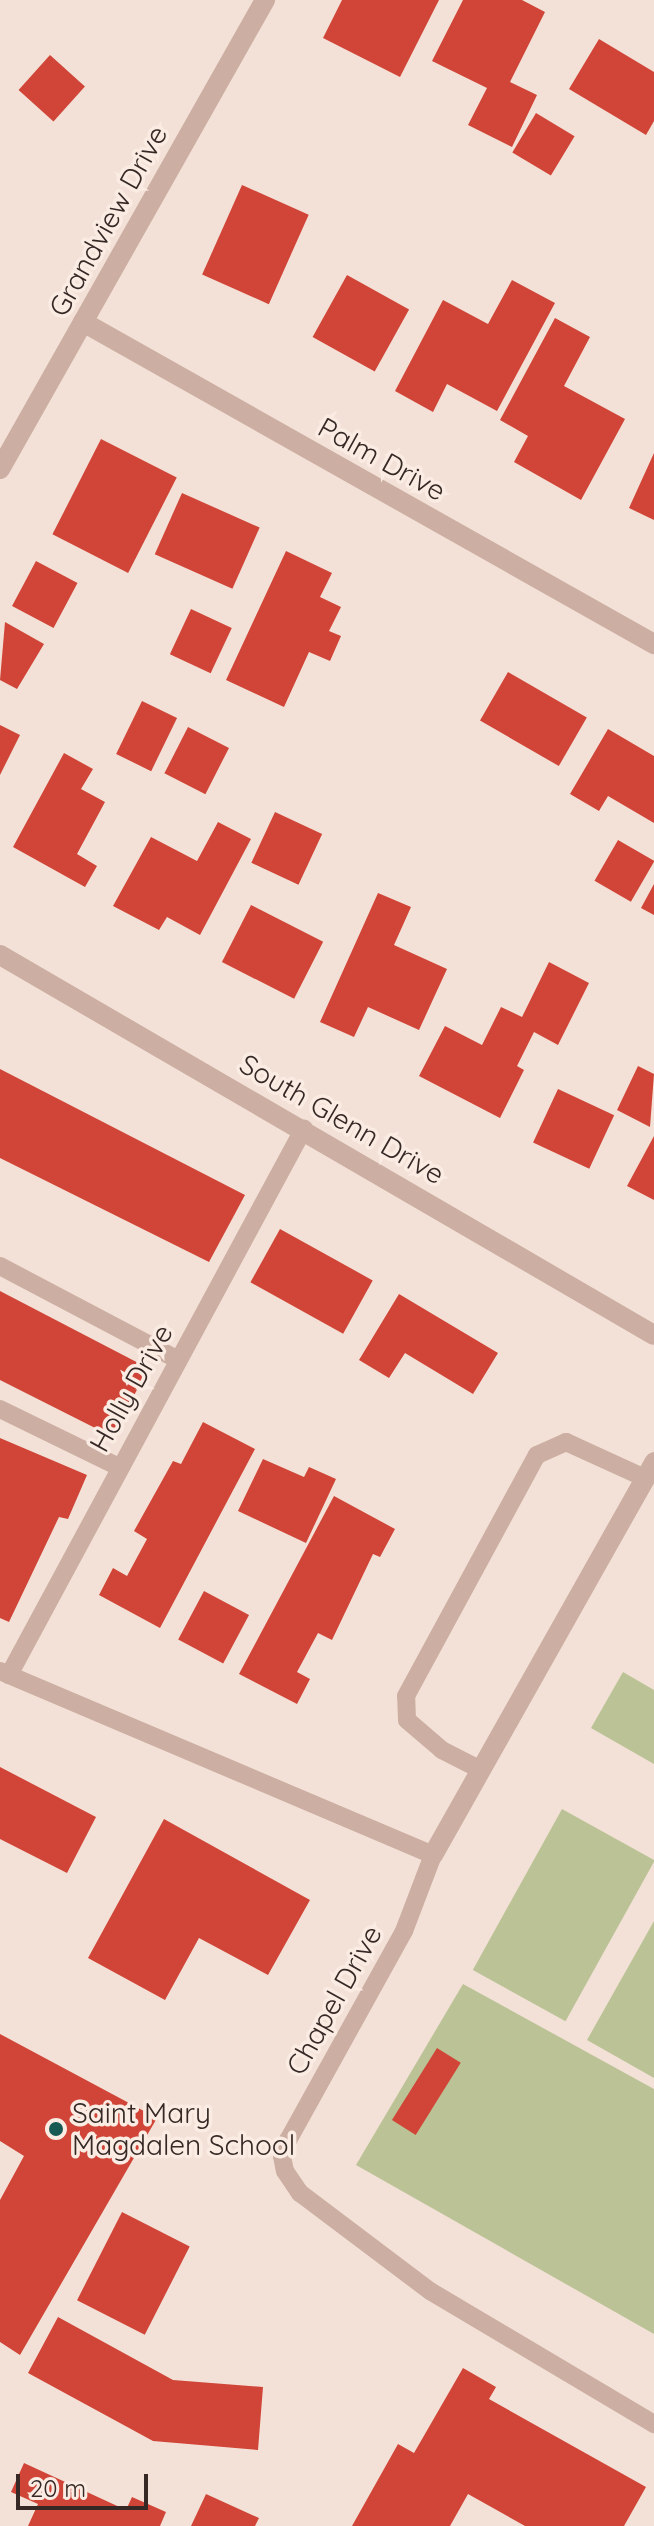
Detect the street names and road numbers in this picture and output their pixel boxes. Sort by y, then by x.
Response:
street label: Grandview Drive [42,120,174,322]
street label: Palm Drive [312,410,452,508]
street label: South Glenn Drive [234,1047,450,1191]
street label: Holly Drive [82,1318,180,1458]
street label: Chapel Drive [279,1920,389,2080]

